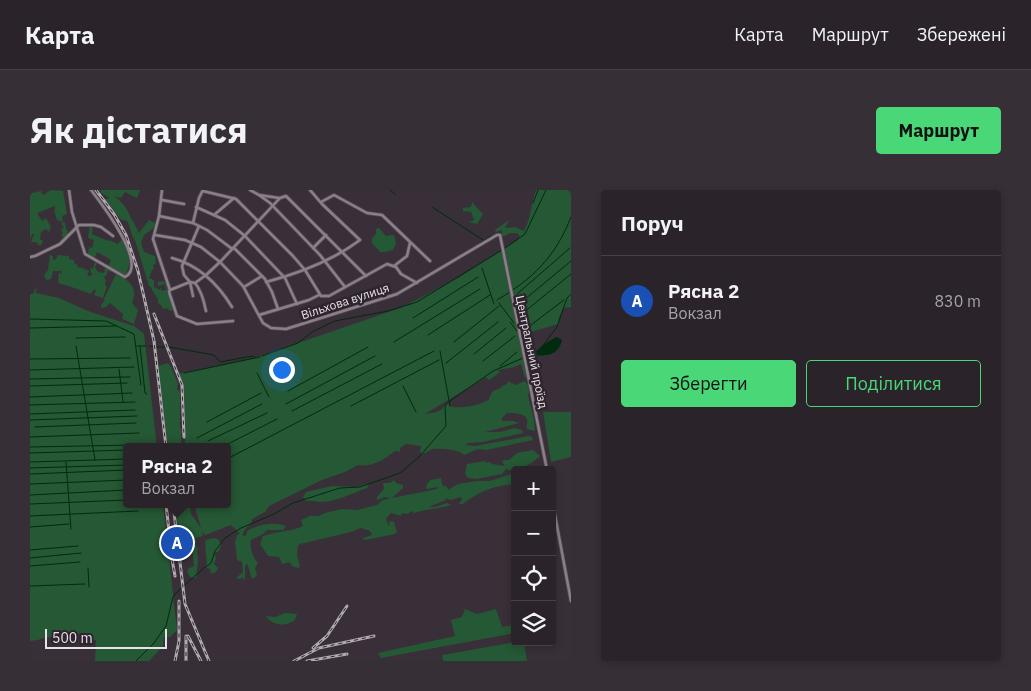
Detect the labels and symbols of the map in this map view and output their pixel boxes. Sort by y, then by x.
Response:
street label: Вільхова вулиця [299,280,391,322]
street label: Центральний проїзд [513,294,551,410]
your location [269,357,295,383]
pin: A [161,524,193,562]
scale bar [45,626,168,649]

